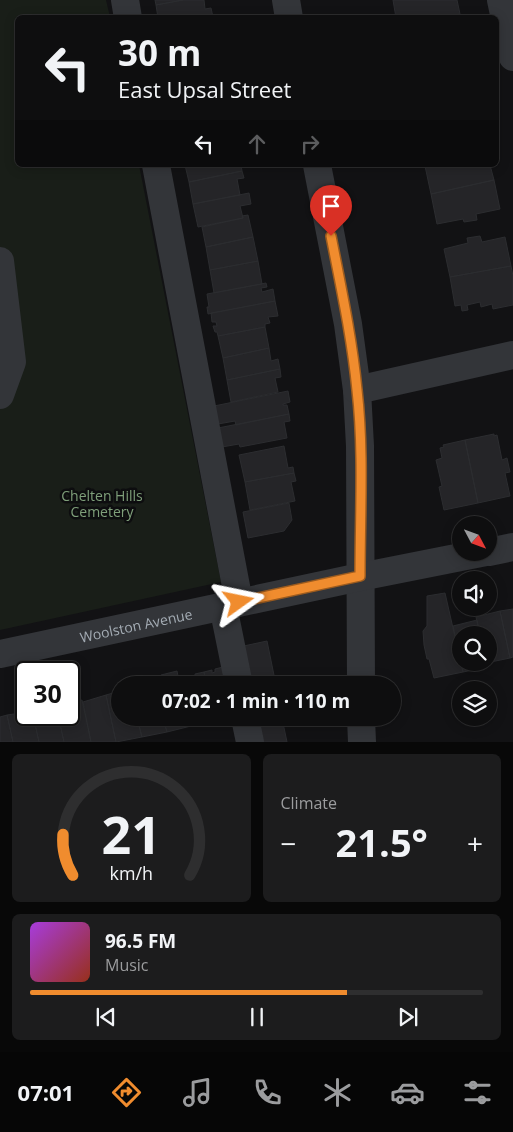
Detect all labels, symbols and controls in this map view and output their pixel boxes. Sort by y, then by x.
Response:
text: 30 m [118,29,201,76]
icon: left [35,35,100,100]
text: East Upsal Street [118,74,291,104]
icon: left [190,130,218,158]
icon: ahead [243,130,271,158]
icon: right [296,130,324,158]
pin [310,185,352,236]
icon: arrive [317,192,345,220]
park label: Chelten Hills Cemetery [61,486,143,521]
north arrow [452,516,498,561]
map controls [452,516,497,726]
button: sound [452,571,497,616]
position arrow [212,575,264,627]
street label: Woolston Avenue [78,604,194,646]
button: search [452,626,497,671]
speed limit sign: 30 [15,661,80,726]
button: layers [452,681,497,726]
text: 07:02 · 1 min · 110 m [162,688,350,714]
text: Climate [281,792,337,814]
text: 21 [102,798,161,869]
text: 21.5° [336,816,428,868]
text: − [281,824,297,862]
text: + [467,824,483,862]
text: km/h [110,861,153,885]
text: 96.5 FM [105,928,176,954]
text: Music [105,954,149,976]
icon: previous [92,1003,120,1031]
icon: pause [243,1003,271,1031]
icon: next [394,1003,422,1031]
icon: directions [109,1075,144,1110]
icon: music [180,1075,215,1110]
icon: phone [250,1075,285,1110]
icon: climate [320,1075,355,1110]
icon: car [390,1075,425,1110]
icon: filters [460,1075,495,1110]
text: 07:01 [18,1077,74,1107]

